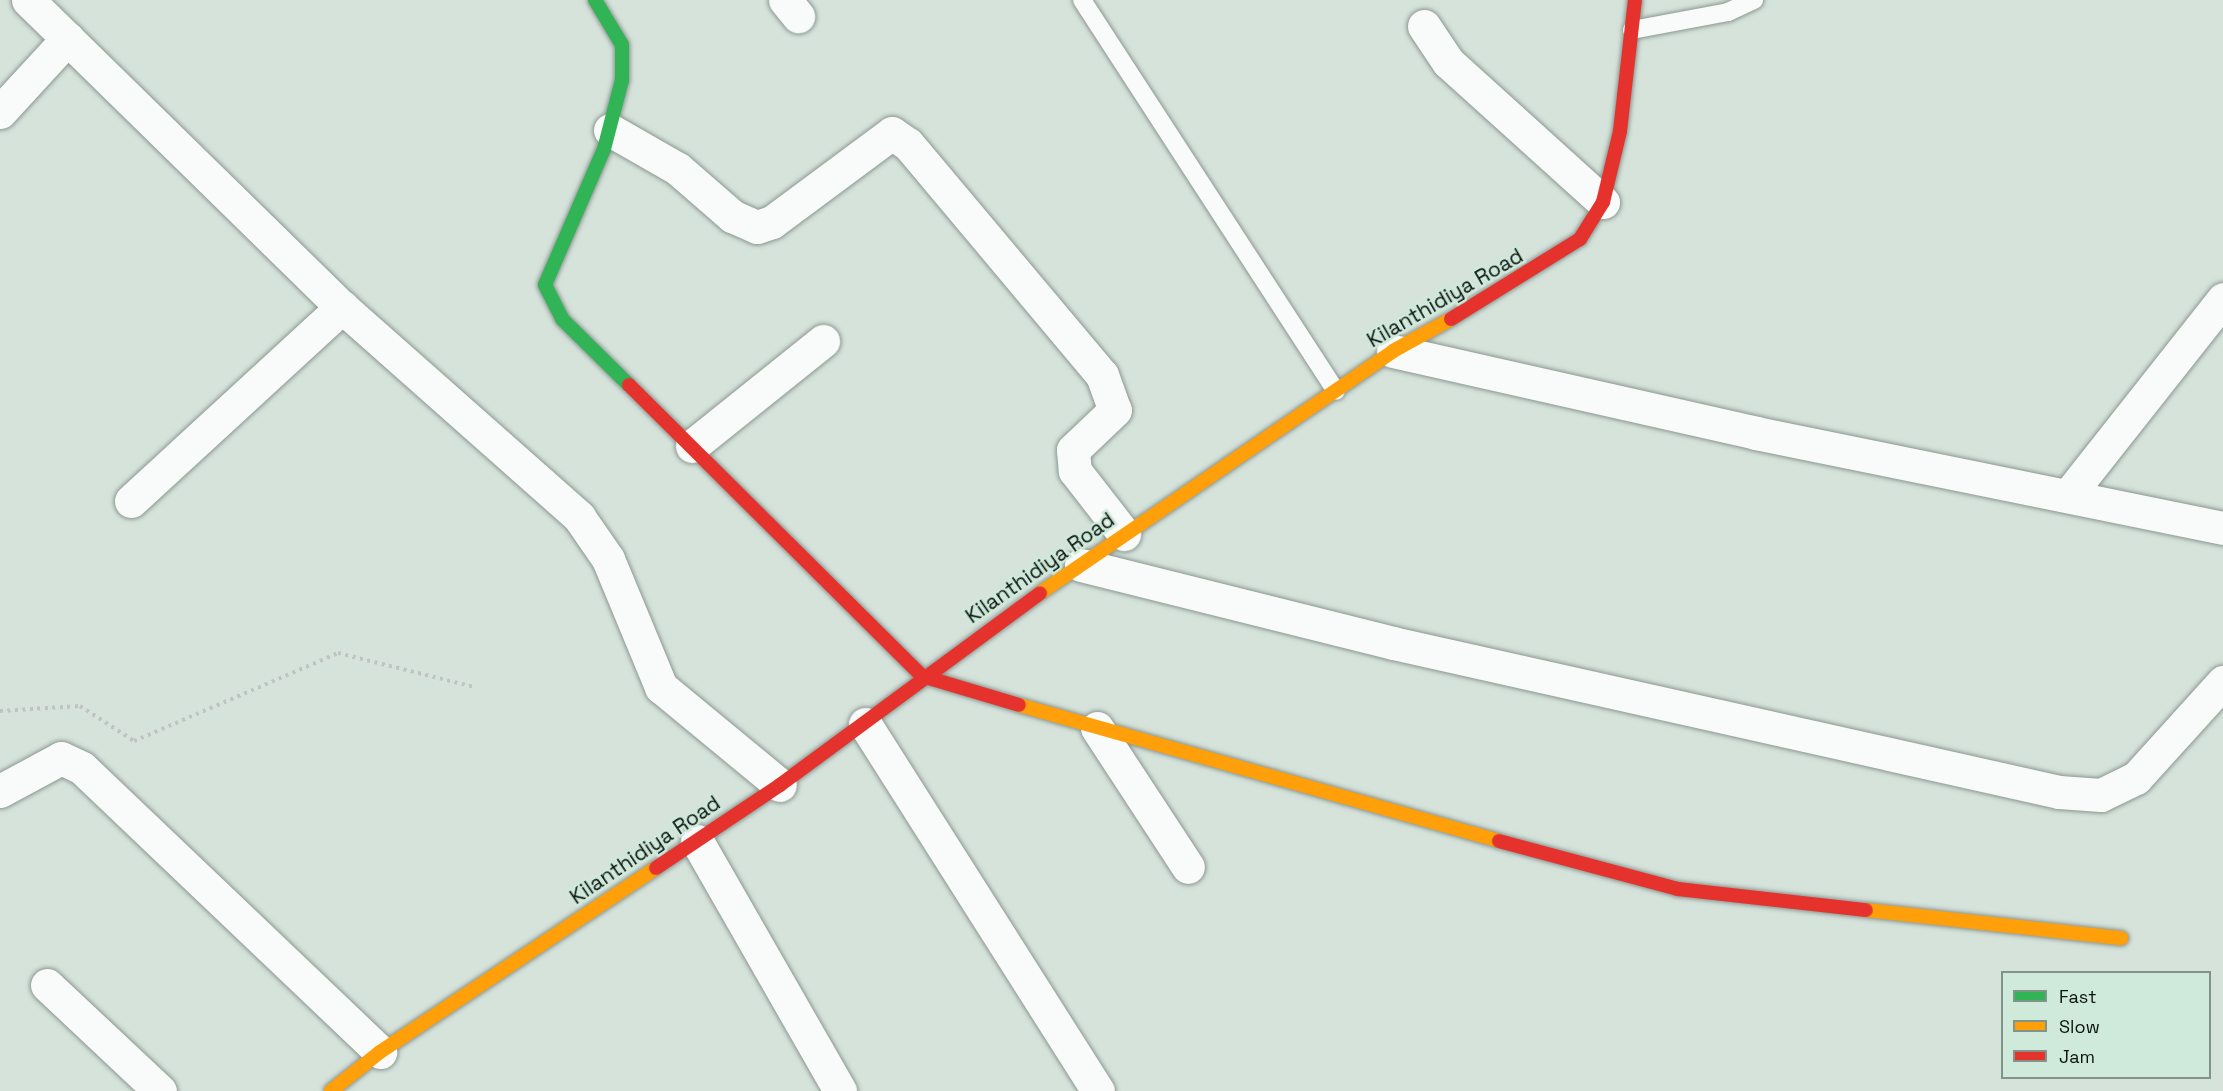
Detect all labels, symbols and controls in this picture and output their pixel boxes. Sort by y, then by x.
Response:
street label: Kilanthidiya Road [1363,243,1527,353]
street label: Kilanthidiya Road [961,507,1119,629]
street label: Kilanthidiya Road [565,790,725,910]
legend [2001,971,2211,1079]
text: Fast [2059,985,2096,1008]
text: Slow [2059,1015,2100,1038]
text: Jam [2059,1045,2095,1068]

